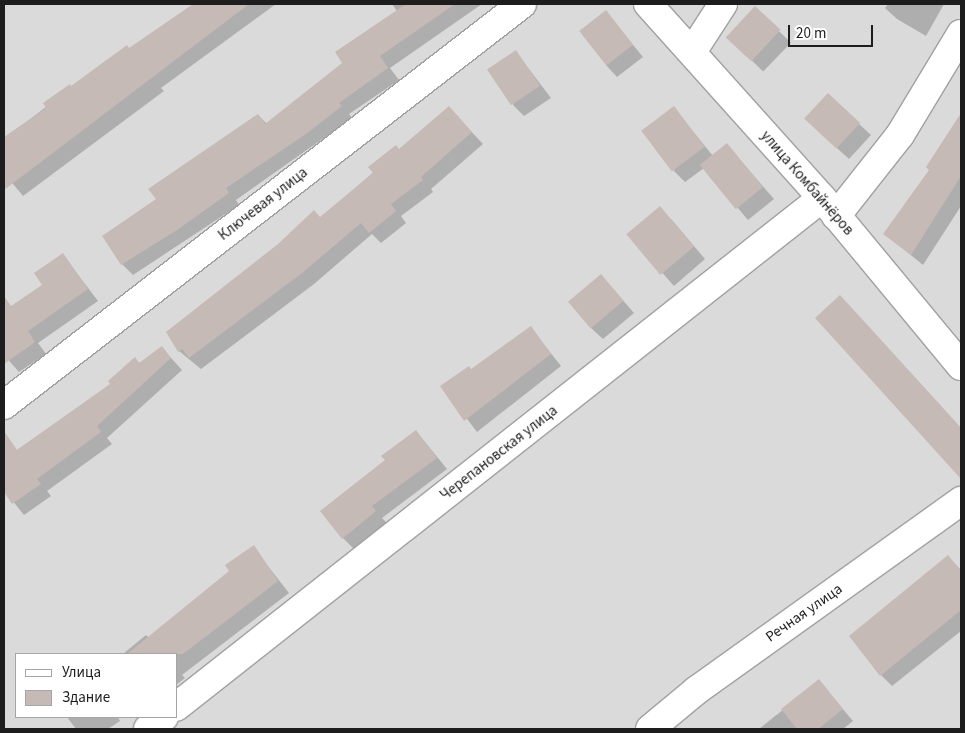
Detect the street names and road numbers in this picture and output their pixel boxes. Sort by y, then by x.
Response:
street label: улица Комбайнёров [757,127,857,239]
street label: Ключевая улица [215,164,311,244]
street label: Черепановская улица [437,402,561,504]
street label: Речная улица [762,580,846,646]

